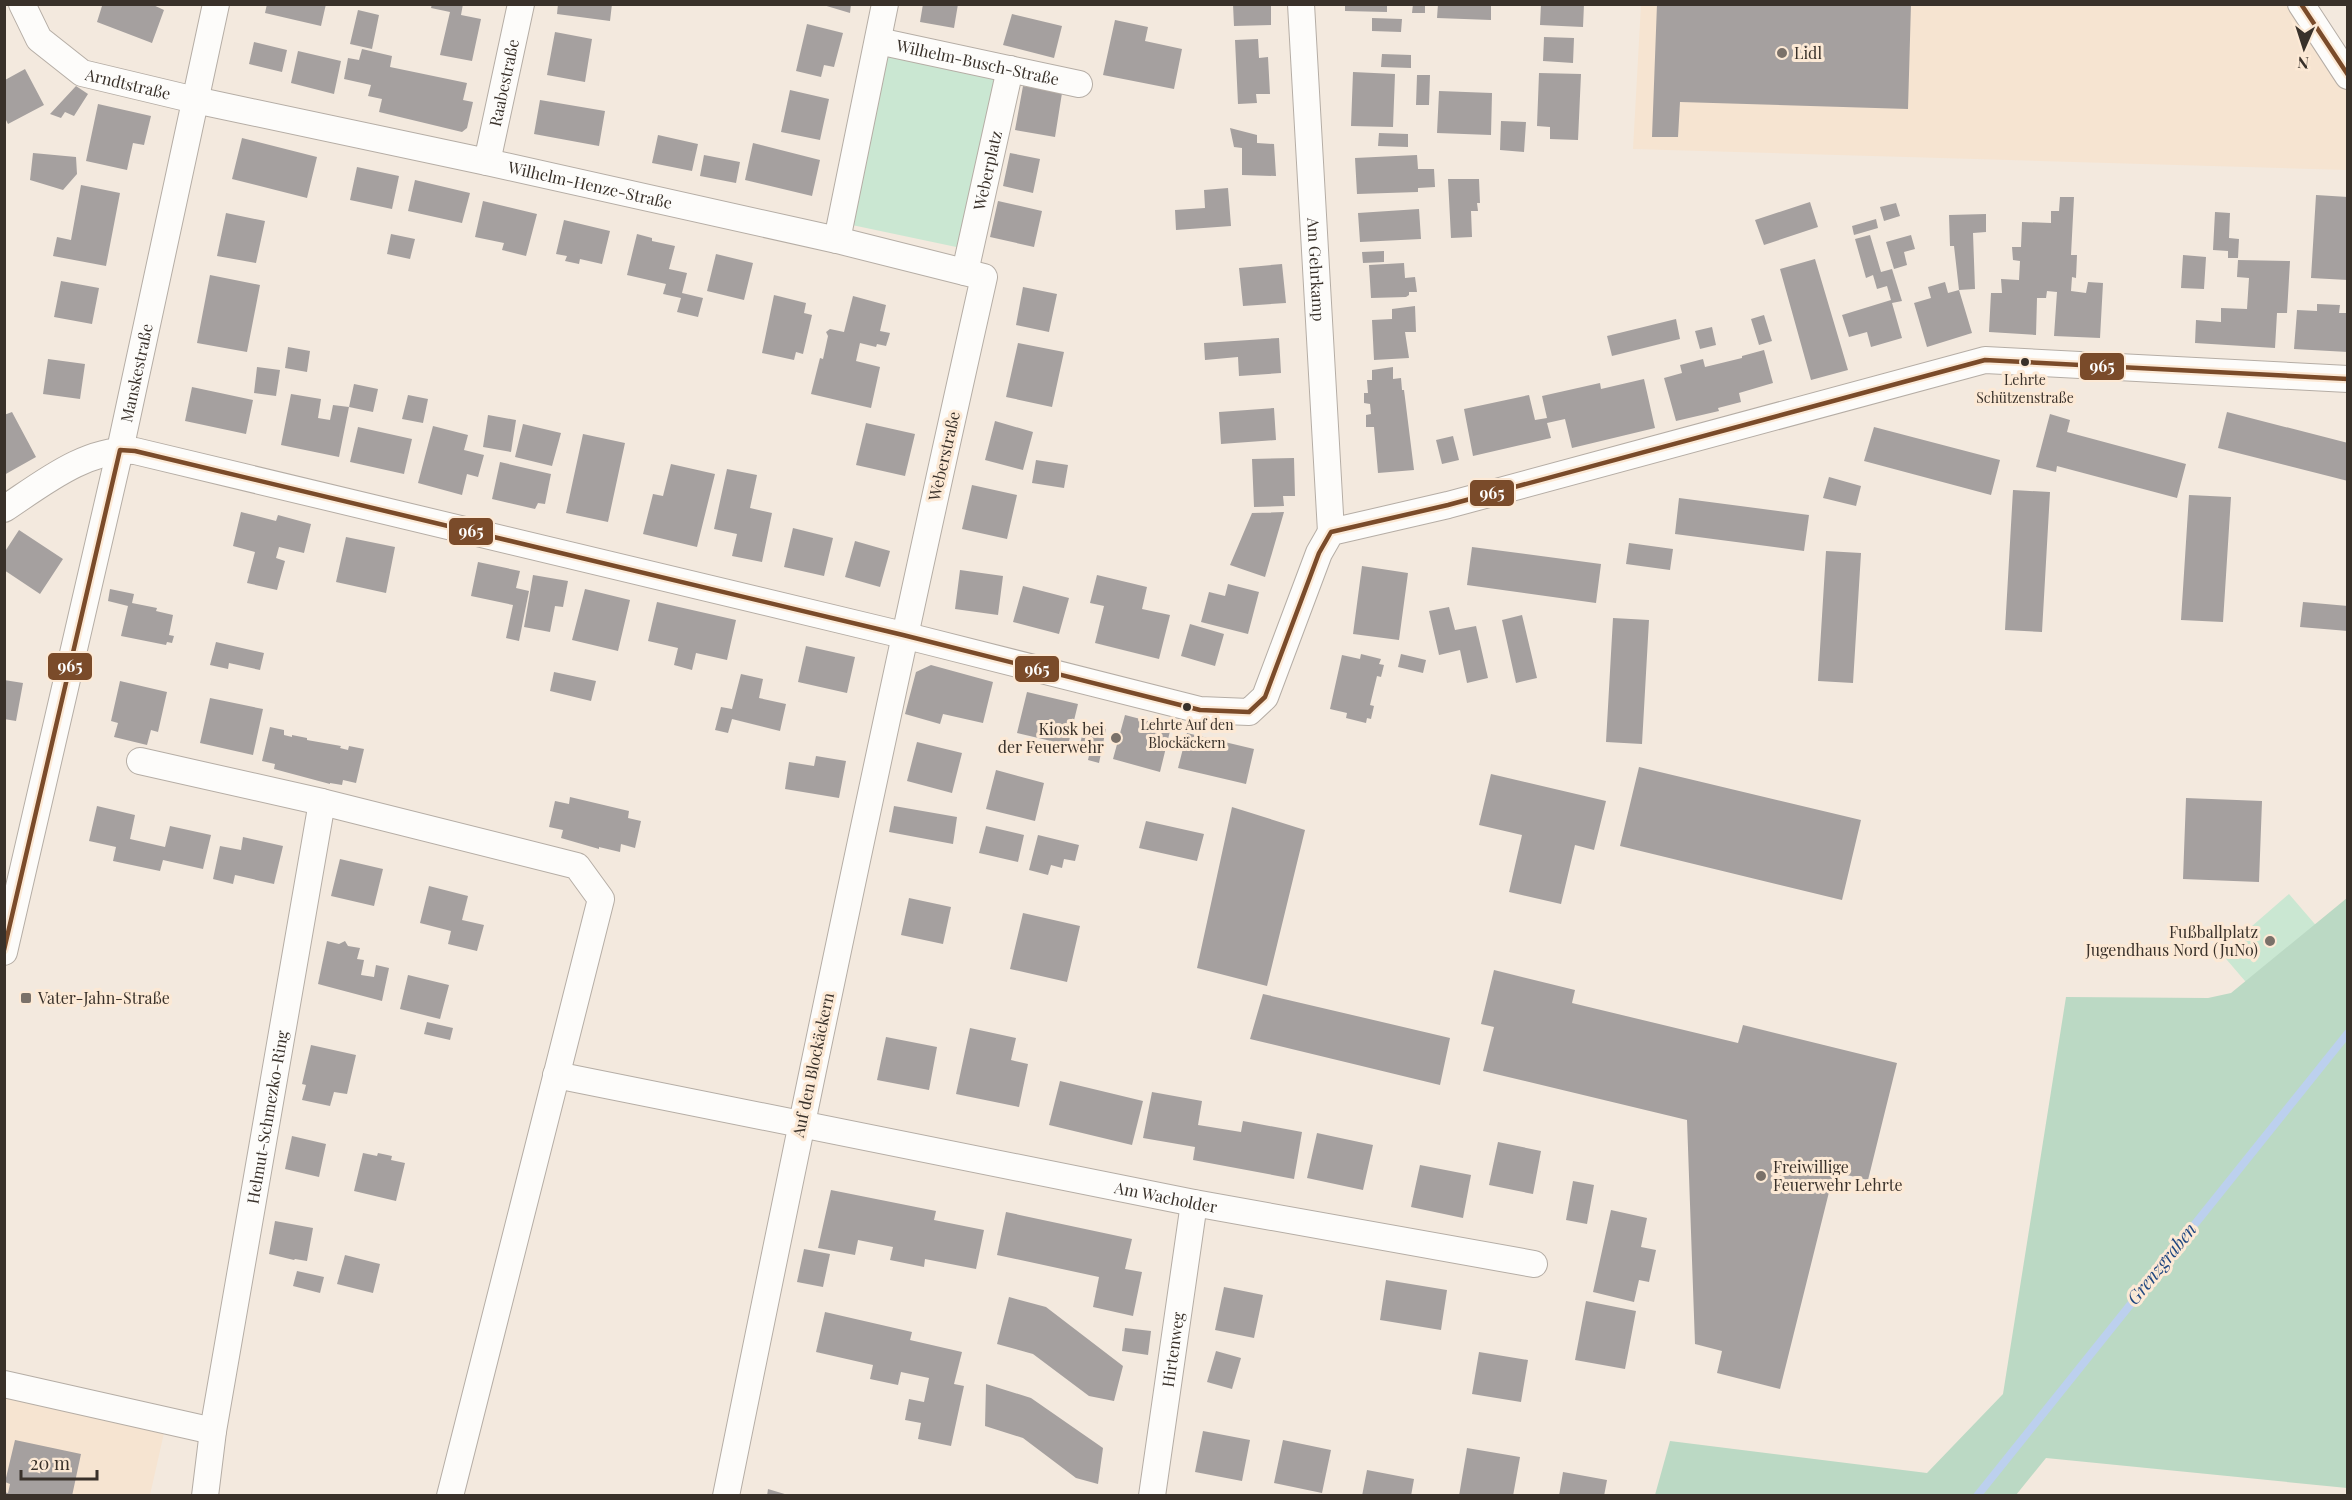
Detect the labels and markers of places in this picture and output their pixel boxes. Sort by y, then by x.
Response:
place label: Lidl [1794,42,1822,63]
marker: Lidl [1775,46,1789,60]
marker: Lehrte Schützenstraße [2019,356,2031,368]
place label: Lehrte Schützenstraße [1976,370,2074,407]
marker: Lehrte Auf den Blockäckern [1181,701,1193,713]
place label: Lehrte Auf den Blockäckern [1140,715,1234,752]
place label: Kiosk bei der Feuerwehr [998,718,1104,757]
marker: Kiosk bei der Feuerwehr [1109,731,1123,745]
place label: Fußballplatz Jugendhaus Nord (JuNo) [2085,921,2258,960]
marker: Fußballplatz Jugendhaus Nord (JuNo) [2263,934,2277,948]
place label: Vater-Jahn-Straße [37,987,170,1008]
marker: Vater-Jahn-Straße [19,991,33,1005]
place label: Freiwillige Feuerwehr Lehrte [1773,1156,1903,1195]
marker: Freiwillige Feuerwehr Lehrte [1754,1169,1768,1183]

